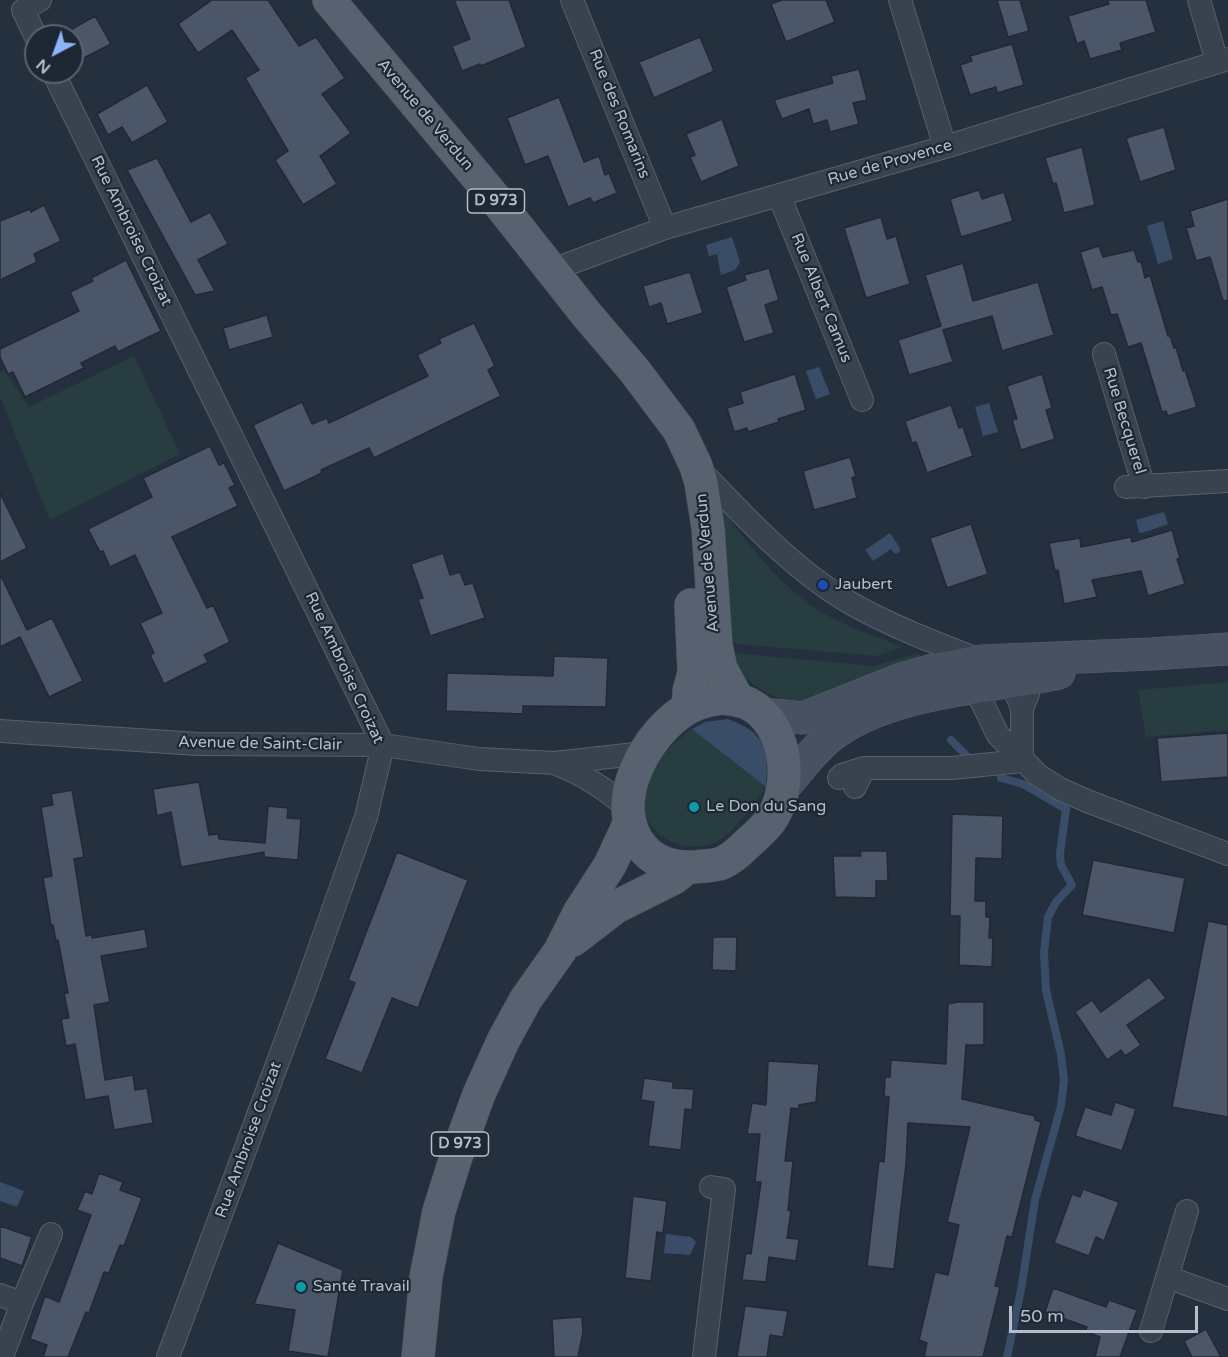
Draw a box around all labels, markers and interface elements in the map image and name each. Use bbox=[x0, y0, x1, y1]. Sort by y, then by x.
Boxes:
north arrow bbox=[24, 24, 84, 84]
street label: Rue des Romarins bbox=[584, 47, 654, 181]
text: N bbox=[32, 54, 55, 78]
street label: Avenue de Verdun bbox=[373, 55, 477, 175]
street label: Rue de Provence bbox=[826, 136, 954, 190]
street label: Rue Ambroise Croizat bbox=[86, 153, 176, 309]
road number: D 973 bbox=[468, 189, 524, 213]
street label: Rue Albert Camus bbox=[786, 230, 856, 366]
street label: Rue Becquerel bbox=[1099, 365, 1149, 477]
street label: Avenue de Verdun bbox=[692, 493, 724, 633]
place label: Jaubert bbox=[835, 575, 893, 595]
marker: Jaubert bbox=[816, 578, 830, 592]
street label: Rue Ambroise Croizat bbox=[300, 589, 388, 747]
street label: Avenue de Saint-Clair bbox=[178, 733, 342, 755]
place label: Le Don du Sang bbox=[706, 797, 826, 817]
marker: Le Don du Sang bbox=[687, 800, 701, 814]
street label: Rue Ambroise Croizat bbox=[212, 1059, 286, 1221]
road number: D 973 bbox=[432, 1132, 488, 1156]
place label: Santé Travail bbox=[313, 1277, 410, 1297]
marker: Santé Travail bbox=[294, 1280, 308, 1294]
scale bar bbox=[1012, 1294, 1201, 1332]
text: 50 m bbox=[1020, 1305, 1064, 1327]

